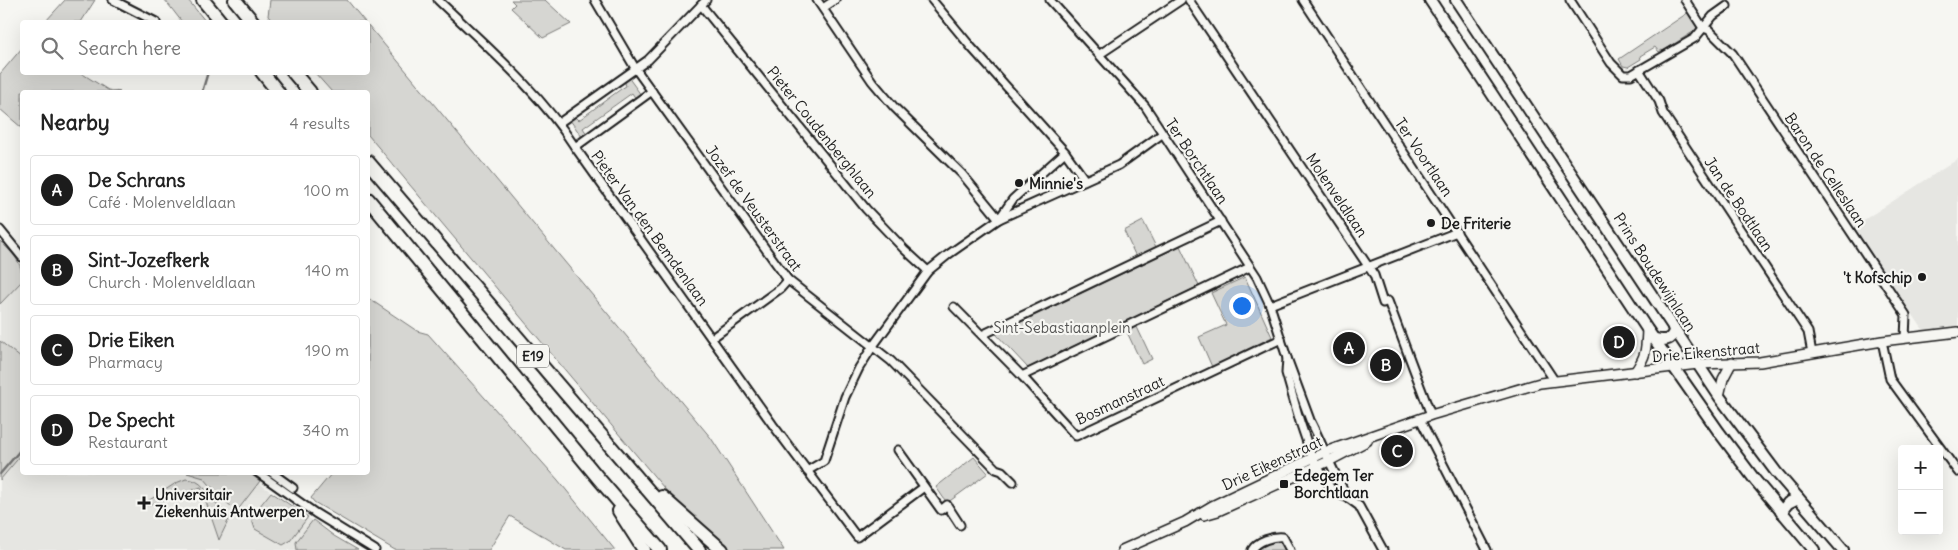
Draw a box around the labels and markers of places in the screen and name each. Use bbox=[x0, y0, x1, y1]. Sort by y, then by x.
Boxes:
place label: Minnie's bbox=[1029, 174, 1083, 193]
marker: Minnie's bbox=[1013, 177, 1025, 189]
place label: De Friterie bbox=[1441, 214, 1511, 233]
marker: De Friterie bbox=[1425, 217, 1437, 229]
place label: 't Kofschip bbox=[1843, 268, 1912, 288]
marker: 't Kofschip bbox=[1916, 271, 1928, 283]
pin: D bbox=[1603, 323, 1635, 361]
pin: A bbox=[1333, 329, 1365, 367]
pin: B bbox=[1370, 346, 1402, 384]
pin: C bbox=[1381, 432, 1413, 470]
place label: Edegem Ter Borchtlaan bbox=[1294, 466, 1374, 502]
marker: Edegem Ter Borchtlaan bbox=[1278, 478, 1290, 490]
place label: Universitair Ziekenhuis Antwerpen bbox=[155, 485, 305, 522]
marker: Universitair Ziekenhuis Antwerpen bbox=[137, 496, 151, 510]

